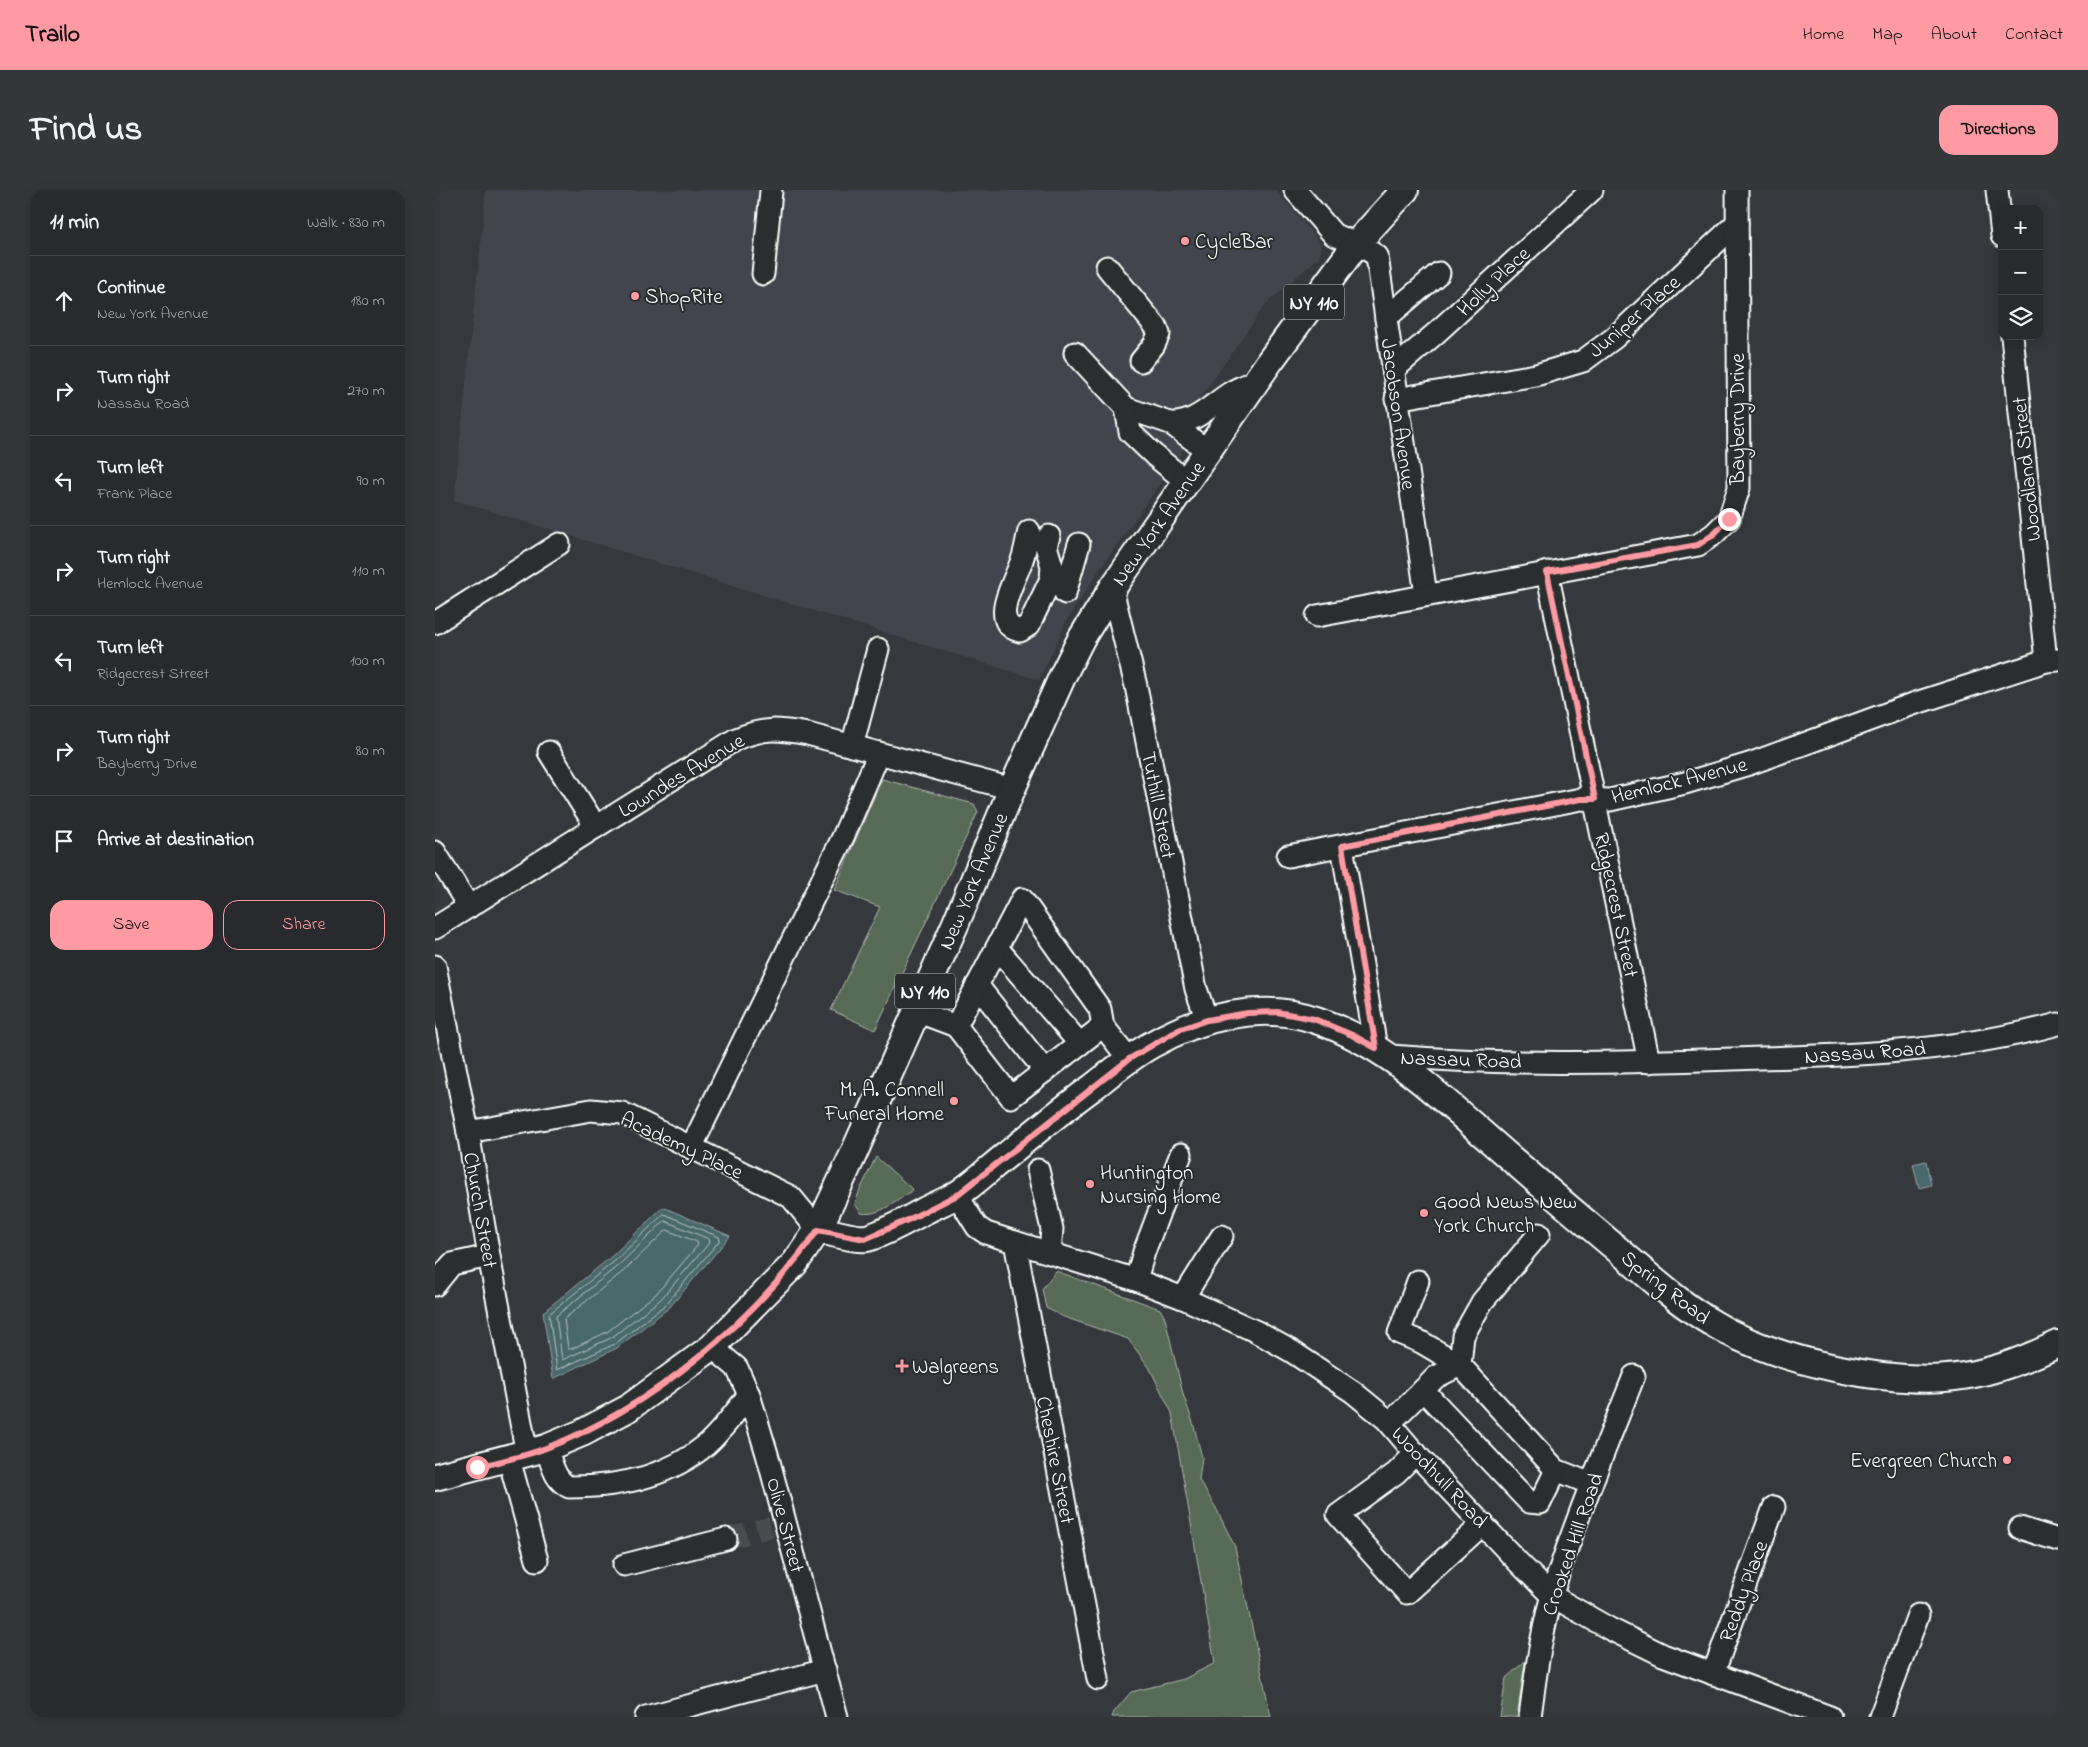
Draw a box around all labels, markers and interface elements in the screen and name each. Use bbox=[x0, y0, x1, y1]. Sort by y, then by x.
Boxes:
text: Trailo bbox=[25, 18, 80, 53]
text: Home bbox=[1803, 22, 1844, 48]
text: Map bbox=[1872, 22, 1903, 48]
text: About bbox=[1931, 22, 1977, 48]
text: Contact bbox=[2005, 22, 2063, 48]
text: Find us bbox=[30, 105, 142, 156]
button: Directions bbox=[1939, 105, 2058, 155]
map controls bbox=[1998, 205, 2043, 340]
button: + bbox=[1998, 205, 2043, 250]
text: 11 min bbox=[50, 208, 99, 238]
text: Walk · 830 m bbox=[307, 211, 385, 235]
place label: CycleBar bbox=[1195, 228, 1274, 260]
marker: CycleBar bbox=[1179, 235, 1191, 247]
street label: Holly Place bbox=[1451, 240, 1540, 326]
button: − bbox=[1998, 250, 2043, 295]
street label: Juniper Place bbox=[1583, 269, 1688, 366]
text: Continue bbox=[97, 275, 165, 302]
place label: ShopRite bbox=[645, 283, 723, 313]
road number: NY 110 bbox=[1284, 284, 1344, 320]
icon: ahead bbox=[50, 287, 78, 315]
text: 180 m bbox=[351, 289, 385, 313]
marker: ShopRite bbox=[629, 290, 641, 302]
button: layers bbox=[1998, 295, 2043, 340]
text: New York Avenue bbox=[97, 302, 208, 326]
street label: Jacobson Avenue bbox=[1372, 337, 1423, 492]
street label: Bayberry Drive bbox=[1724, 353, 1756, 486]
text: Turn right bbox=[97, 365, 170, 392]
icon: right bbox=[50, 377, 78, 405]
text: 270 m bbox=[347, 379, 385, 403]
text: Nassau Road bbox=[97, 392, 189, 416]
street label: Woodland Street bbox=[2005, 395, 2050, 543]
text: Turn left bbox=[97, 455, 164, 482]
street label: New York Avenue bbox=[1105, 455, 1214, 593]
icon: left bbox=[50, 467, 78, 495]
text: 90 m bbox=[357, 469, 385, 493]
text: Frank Place bbox=[97, 482, 173, 506]
route end bbox=[1718, 508, 1741, 531]
text: Turn right bbox=[97, 545, 170, 572]
icon: right bbox=[50, 557, 78, 585]
text: 110 m bbox=[351, 559, 385, 583]
text: Hemlock Avenue bbox=[97, 572, 203, 596]
text: Turn left bbox=[97, 635, 164, 662]
icon: left bbox=[50, 647, 78, 675]
text: 100 m bbox=[350, 649, 385, 673]
text: Ridgecrest Street bbox=[97, 662, 209, 686]
text: Turn right bbox=[97, 725, 170, 752]
street label: Lowndes Avenue bbox=[613, 727, 751, 826]
icon: right bbox=[50, 737, 78, 765]
text: 80 m bbox=[356, 739, 385, 763]
street label: Tuthill Street bbox=[1132, 749, 1182, 862]
street label: Hemlock Avenue bbox=[1608, 750, 1751, 813]
text: Bayberry Drive bbox=[97, 752, 197, 776]
street label: New York Avenue bbox=[932, 808, 1017, 955]
icon: arrive bbox=[50, 827, 78, 855]
text: Arrive at destination bbox=[97, 827, 254, 854]
street label: Ridgecrest Street bbox=[1583, 830, 1645, 981]
button: Save bbox=[50, 900, 213, 950]
button: Share bbox=[223, 900, 385, 950]
road number: NY 110 bbox=[895, 974, 955, 1008]
street label: Nassau Road bbox=[1804, 1035, 1927, 1073]
street label: Nassau Road bbox=[1400, 1044, 1522, 1078]
place label: M. A. Connell Funeral Home bbox=[824, 1076, 945, 1130]
marker: M. A. Connell Funeral Home bbox=[948, 1095, 960, 1107]
street label: Academy Place bbox=[614, 1105, 748, 1190]
street label: Church Street bbox=[454, 1150, 504, 1271]
place label: Huntington Nursing Home bbox=[1100, 1159, 1222, 1215]
marker: Huntington Nursing Home bbox=[1084, 1178, 1096, 1190]
place label: Good News New York Church bbox=[1434, 1188, 1577, 1242]
marker: Good News New York Church bbox=[1418, 1207, 1430, 1219]
street label: Spring Road bbox=[1613, 1244, 1716, 1335]
place label: Walgreens bbox=[912, 1353, 999, 1385]
marker: Walgreens bbox=[896, 1360, 908, 1372]
street label: Cheshire Street bbox=[1027, 1394, 1081, 1527]
street label: Woodhull Road bbox=[1383, 1421, 1494, 1536]
place label: Evergreen Church bbox=[1850, 1447, 1997, 1479]
marker: Evergreen Church bbox=[2001, 1454, 2013, 1466]
route start bbox=[466, 1456, 489, 1479]
street label: Crooked Hill Road bbox=[1535, 1469, 1612, 1620]
street label: Olive Street bbox=[757, 1475, 811, 1576]
street label: Reddy Place bbox=[1713, 1536, 1779, 1647]

